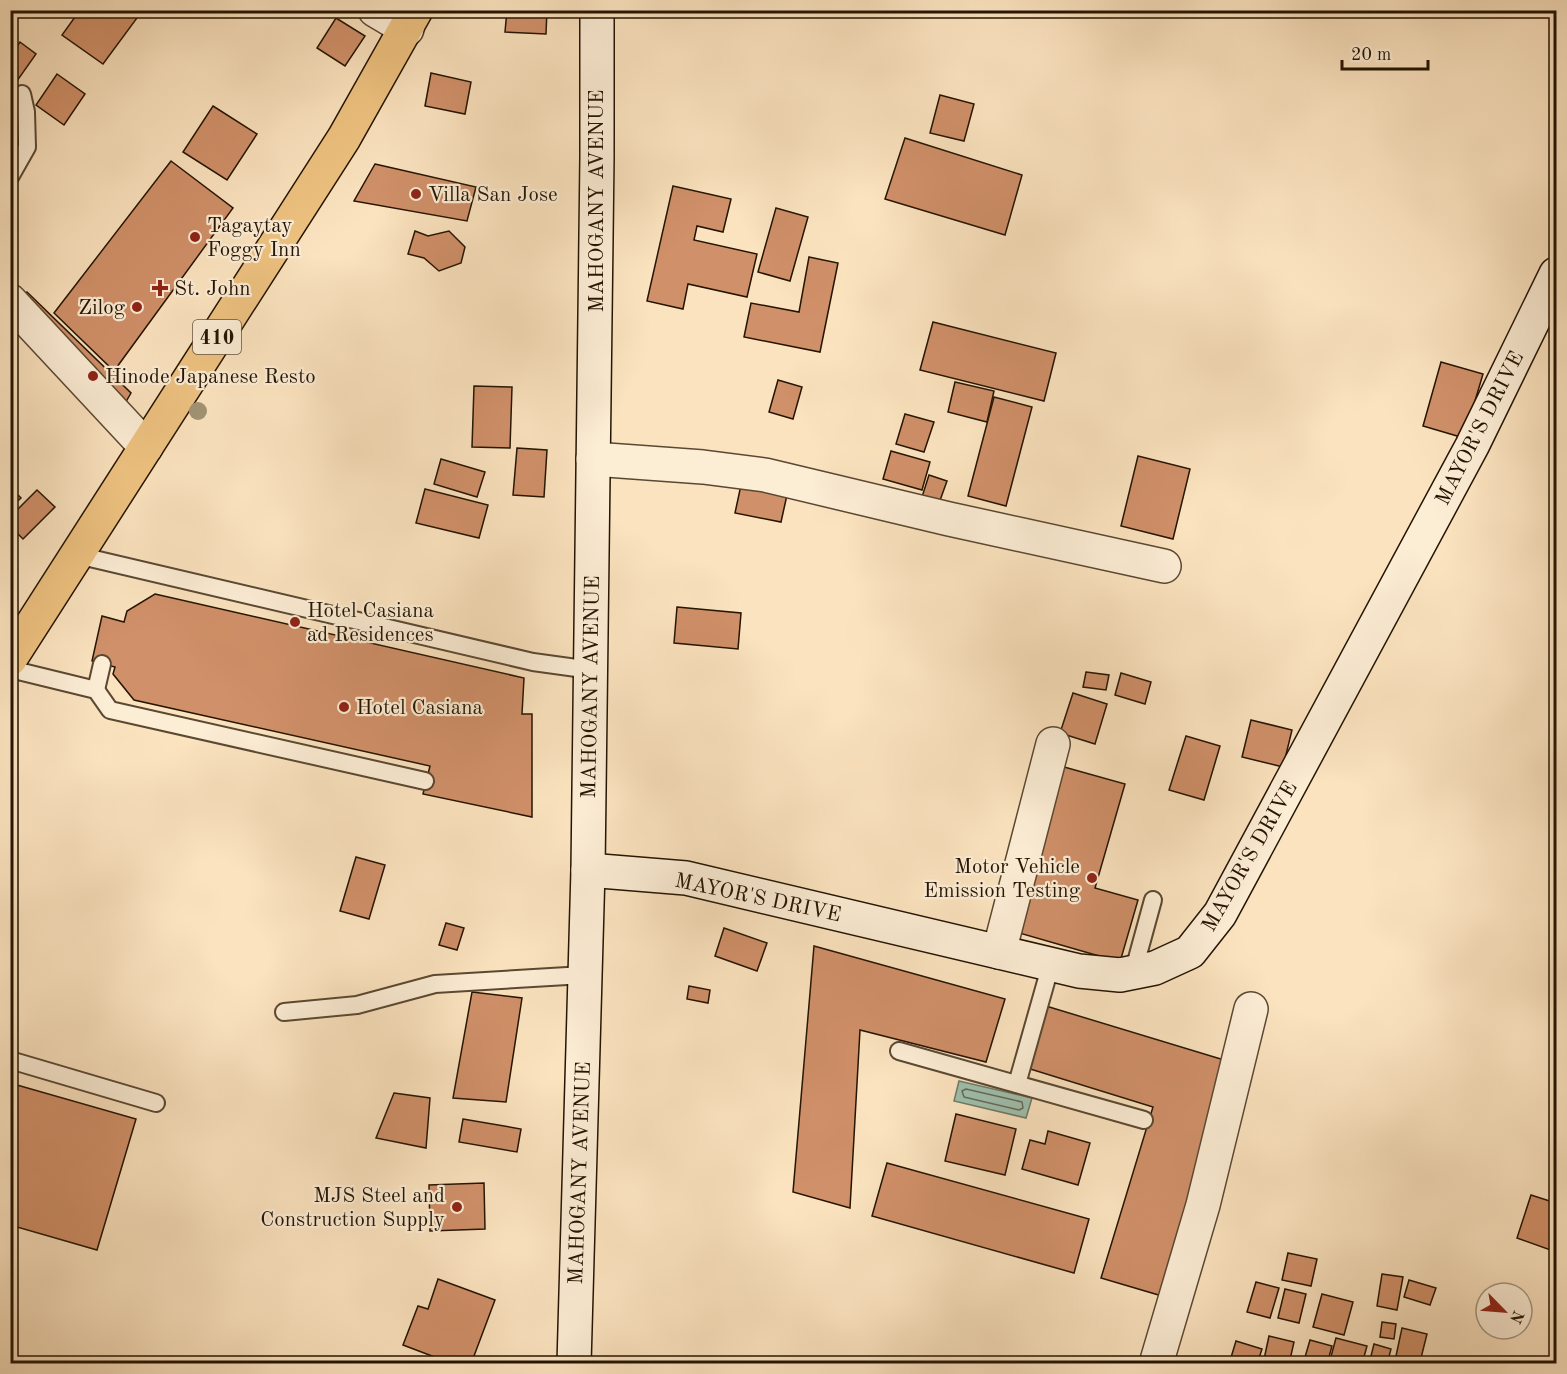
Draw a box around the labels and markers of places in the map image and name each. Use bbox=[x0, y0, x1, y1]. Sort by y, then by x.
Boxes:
place label: Villa San Jose bbox=[428, 185, 558, 206]
marker: Villa San Jose bbox=[409, 187, 423, 201]
place label: Tagaytay Foggy Inn bbox=[207, 216, 301, 261]
marker: Tagaytay Foggy Inn bbox=[188, 230, 202, 244]
marker: St. John bbox=[151, 279, 169, 297]
place label: St. John bbox=[174, 279, 251, 300]
place label: Zilog bbox=[78, 298, 126, 319]
marker: Zilog bbox=[130, 300, 144, 314]
place label: Hinode Japanese Resto bbox=[105, 367, 316, 388]
marker: Hinode Japanese Resto bbox=[86, 369, 100, 383]
place label: Hotel Casiana ad Residences bbox=[307, 601, 434, 646]
marker: Hotel Casiana ad Residences bbox=[288, 615, 302, 629]
place label: Hotel Casiana bbox=[356, 698, 483, 719]
marker: Hotel Casiana bbox=[337, 700, 351, 714]
place label: Motor Vehicle Emission Testing bbox=[924, 857, 1081, 902]
marker: Motor Vehicle Emission Testing bbox=[1085, 871, 1099, 885]
place label: MJS Steel and Construction Supply bbox=[260, 1186, 445, 1231]
marker: MJS Steel and Construction Supply bbox=[450, 1200, 464, 1214]

